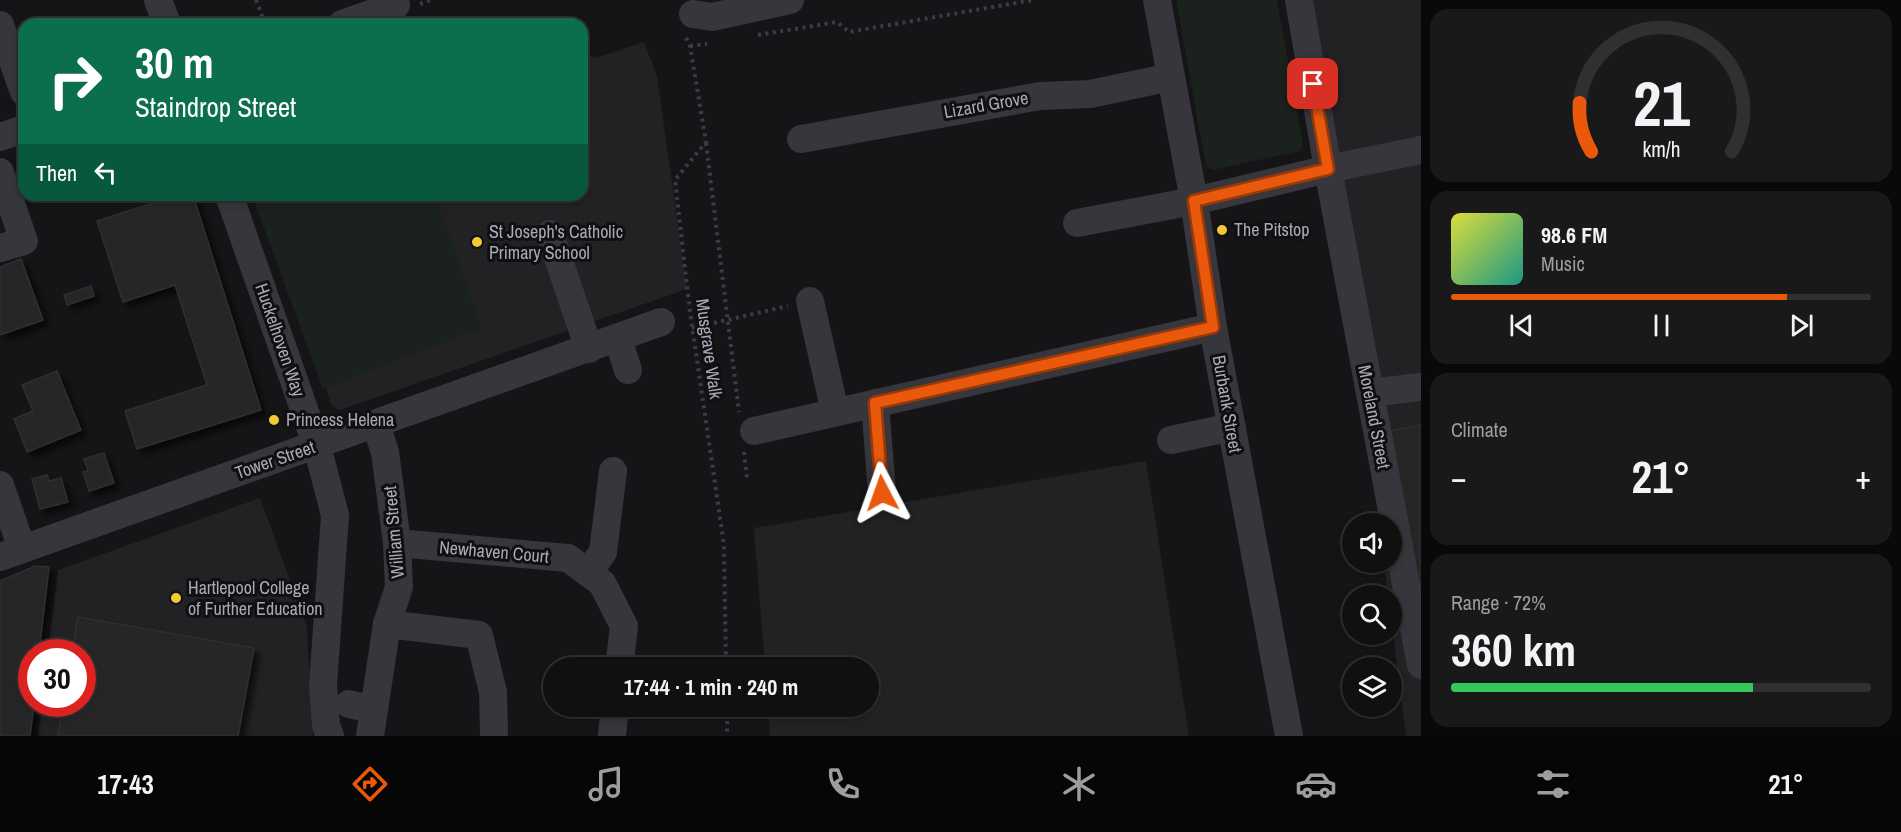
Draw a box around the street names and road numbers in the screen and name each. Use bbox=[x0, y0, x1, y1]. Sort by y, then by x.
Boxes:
street label: Lizard Grove bbox=[942, 85, 1030, 124]
street label: Huckelhoven Way bbox=[249, 280, 312, 400]
street label: Musgrave Walk bbox=[690, 297, 729, 401]
street label: Burbank Street bbox=[1207, 353, 1248, 455]
street label: Moreland Street bbox=[1352, 363, 1397, 471]
street label: Tower Street bbox=[232, 434, 318, 485]
street label: William Street bbox=[377, 485, 410, 579]
street label: Newhaven Court bbox=[438, 534, 550, 569]

